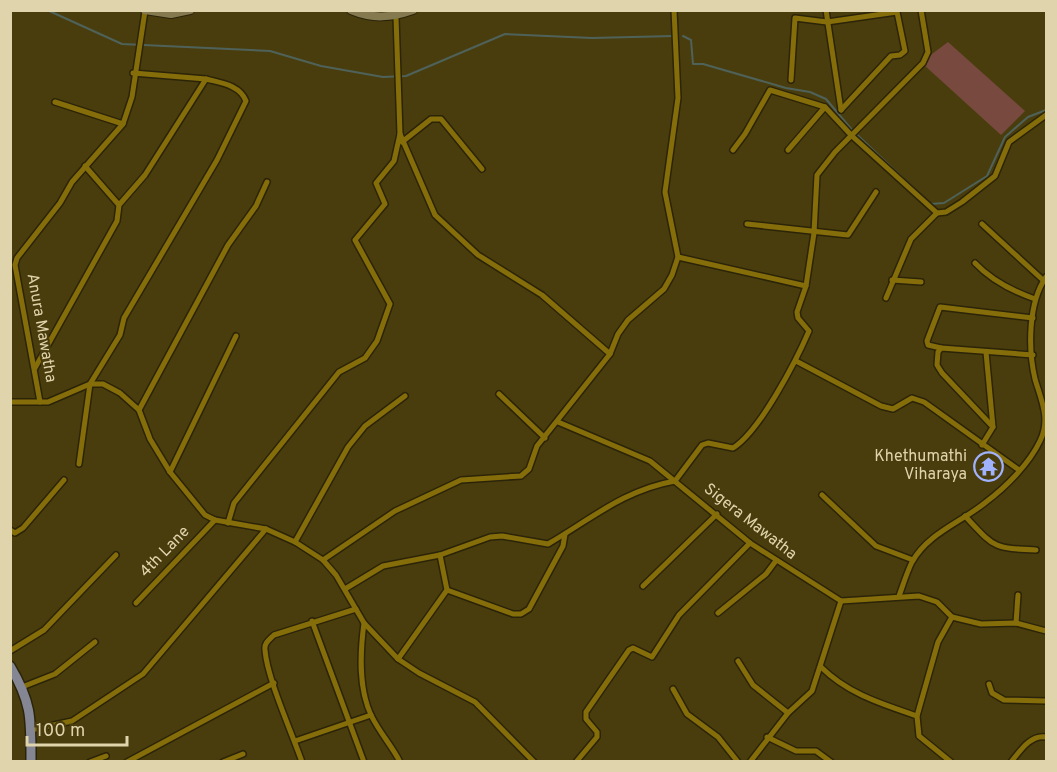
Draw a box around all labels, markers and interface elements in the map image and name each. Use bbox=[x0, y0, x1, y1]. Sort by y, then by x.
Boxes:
street label: Anura Mawatha bbox=[22, 272, 60, 384]
place label: Khethumathi Viharaya bbox=[874, 447, 967, 485]
temple icon: Khethumathi Viharaya bbox=[972, 450, 1004, 482]
street label: Sigera Mawatha bbox=[699, 479, 801, 565]
street label: 4th Lane bbox=[136, 522, 194, 582]
scale bar bbox=[27, 709, 128, 747]
text: 100 m bbox=[36, 720, 85, 743]

